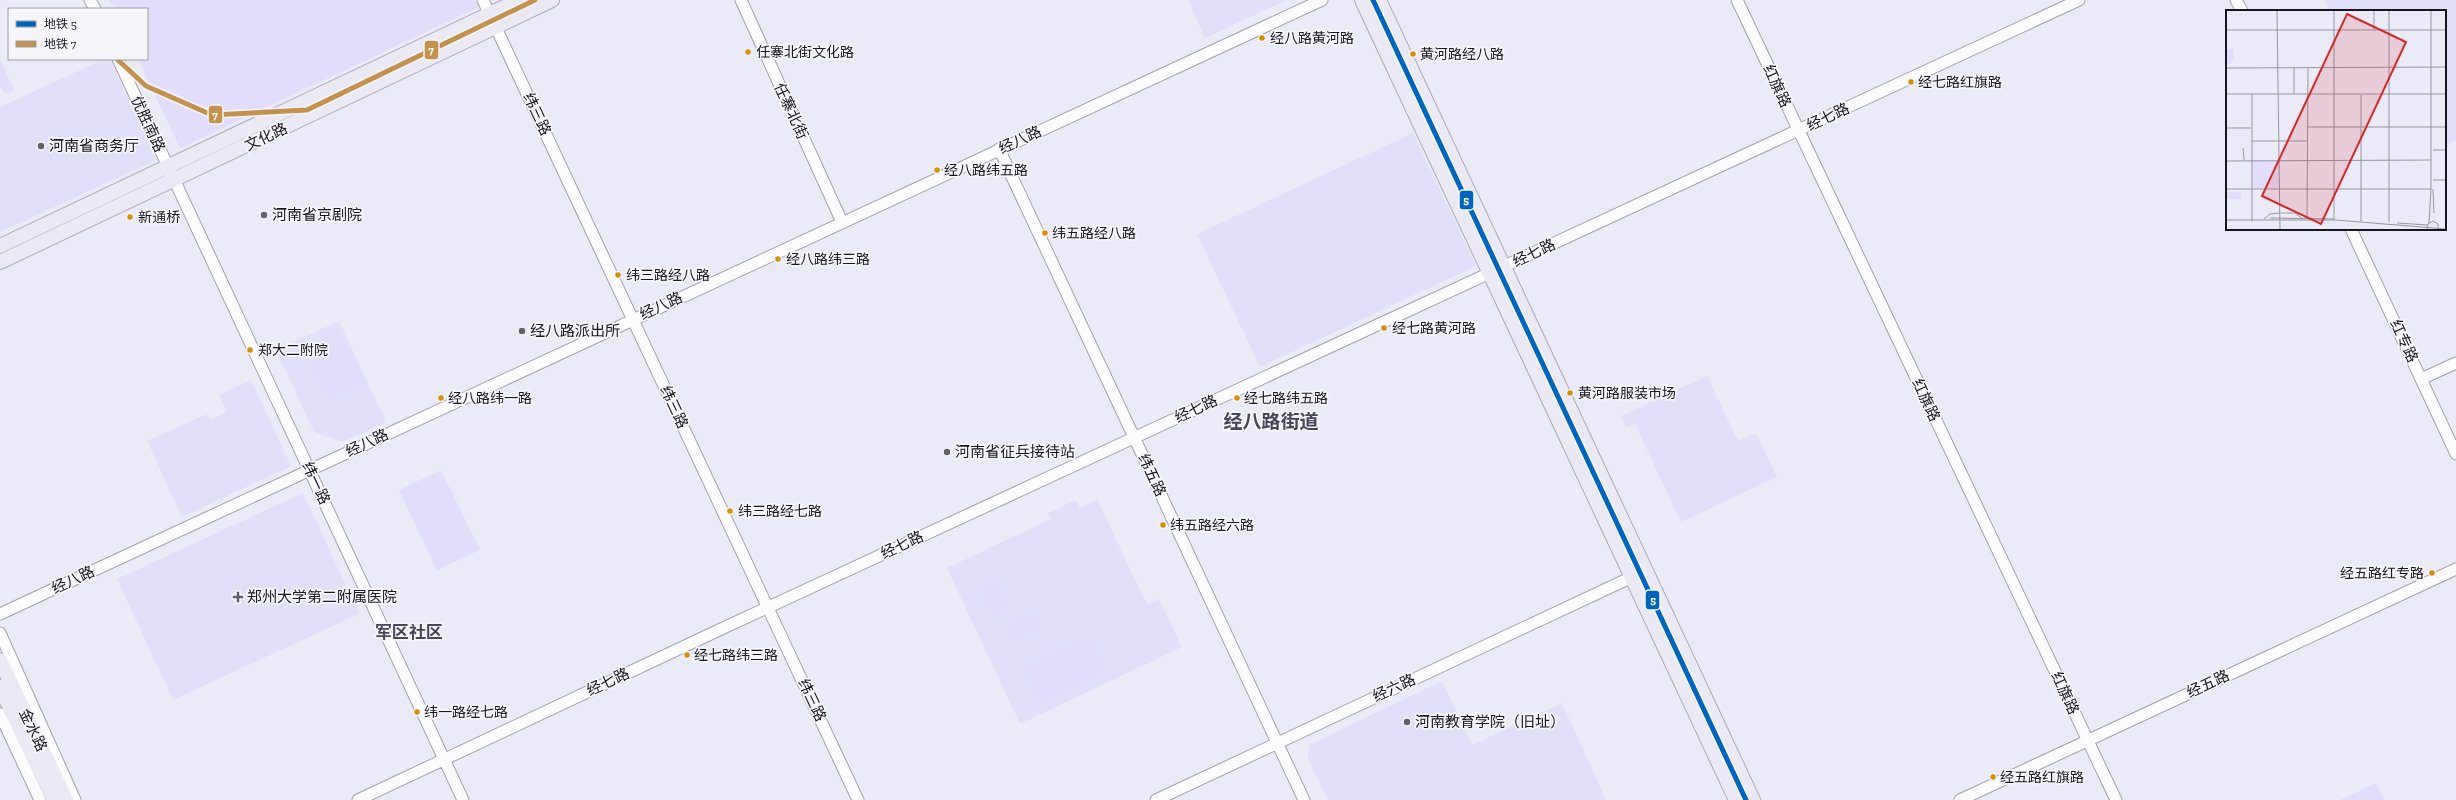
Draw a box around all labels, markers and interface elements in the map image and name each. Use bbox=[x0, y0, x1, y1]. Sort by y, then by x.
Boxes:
legend bbox=[8, 8, 148, 60]
inset map bbox=[2226, 10, 2446, 230]
text: 地铁 5 bbox=[44, 17, 77, 31]
place label: 经八路黄河路 bbox=[1270, 30, 1354, 47]
marker: 经八路黄河路 bbox=[1257, 33, 1267, 43]
text: 地铁 7 bbox=[44, 37, 77, 51]
line badge: 7 bbox=[424, 40, 439, 60]
text: 7 bbox=[428, 44, 434, 57]
place label: 任寨北街文化路 bbox=[756, 44, 854, 61]
place label: 黄河路经八路 bbox=[1420, 46, 1504, 63]
marker: 任寨北街文化路 bbox=[743, 47, 753, 57]
marker: 黄河路经八路 bbox=[1408, 49, 1418, 59]
street label: 红旗路 bbox=[1759, 62, 1795, 110]
place label: 经七路红旗路 bbox=[1918, 74, 2002, 91]
marker: 经七路红旗路 bbox=[1906, 77, 1916, 87]
street label: 任寨北街 bbox=[770, 80, 812, 142]
street label: 纬三路 bbox=[519, 90, 555, 138]
street label: 优胜南路 bbox=[127, 93, 169, 155]
street label: 经七路 bbox=[1804, 99, 1852, 135]
line badge: 7 bbox=[208, 105, 223, 124]
text: 7 bbox=[212, 109, 218, 122]
street label: 文化路 bbox=[242, 119, 290, 155]
street label: 经八路 bbox=[996, 122, 1044, 158]
place label: 河南省商务厅 bbox=[49, 137, 139, 155]
marker: 河南省商务厅 bbox=[36, 141, 46, 151]
place label: 经八路纬五路 bbox=[944, 162, 1028, 179]
marker: 经八路纬五路 bbox=[932, 165, 942, 175]
line badge: 5 bbox=[1459, 190, 1474, 210]
text: 5 bbox=[1463, 194, 1469, 207]
place label: 河南省京剧院 bbox=[272, 206, 362, 224]
place label: 新通桥 bbox=[138, 209, 180, 226]
marker: 河南省京剧院 bbox=[259, 210, 269, 220]
marker: 新通桥 bbox=[125, 212, 135, 222]
place label: 纬五路经八路 bbox=[1052, 225, 1136, 242]
marker: 纬五路经八路 bbox=[1040, 228, 1050, 238]
street label: 经七路 bbox=[1510, 235, 1558, 271]
place label: 经八路纬三路 bbox=[786, 251, 870, 268]
marker: 经八路纬三路 bbox=[773, 254, 783, 264]
place label: 纬三路经八路 bbox=[626, 267, 710, 284]
marker: 纬三路经八路 bbox=[613, 270, 623, 280]
street label: 经八路 bbox=[637, 288, 685, 324]
street label: 红专路 bbox=[2386, 317, 2422, 365]
place label: 经七路黄河路 bbox=[1392, 320, 1476, 337]
place label: 经八路派出所 bbox=[530, 322, 620, 340]
marker: 经七路黄河路 bbox=[1379, 323, 1389, 333]
marker: 经八路派出所 bbox=[517, 326, 527, 336]
place label: 郑大二附院 bbox=[258, 342, 328, 359]
marker: 郑大二附院 bbox=[245, 345, 255, 355]
street label: 红旗路 bbox=[1908, 376, 1944, 424]
street label: 纬三路 bbox=[656, 383, 692, 431]
place label: 黄河路服装市场 bbox=[1578, 385, 1676, 402]
marker: 黄河路服装市场 bbox=[1565, 388, 1575, 398]
place label: 经八路纬一路 bbox=[448, 390, 532, 407]
place label: 经七路纬五路 bbox=[1244, 390, 1328, 407]
street label: 经七路 bbox=[1172, 391, 1220, 427]
marker: 经八路纬一路 bbox=[436, 393, 446, 403]
marker: 经七路纬五路 bbox=[1232, 393, 1242, 403]
district label: 经八路街道 bbox=[1223, 410, 1319, 433]
street label: 经八路 bbox=[343, 425, 391, 461]
place label: 河南省征兵接待站 bbox=[955, 443, 1075, 461]
marker: 河南省征兵接待站 bbox=[942, 447, 952, 457]
street label: 纬五路 bbox=[1134, 451, 1170, 499]
street label: 纬一路 bbox=[298, 459, 334, 507]
place label: 纬三路经七路 bbox=[738, 503, 822, 520]
marker: 纬三路经七路 bbox=[725, 506, 735, 516]
place label: 纬五路经六路 bbox=[1170, 517, 1254, 534]
marker: 纬五路经六路 bbox=[1158, 520, 1168, 530]
street label: 经七路 bbox=[878, 527, 926, 563]
street label: 经八路 bbox=[49, 562, 97, 598]
place label: 经五路红专路 bbox=[2340, 565, 2424, 582]
marker: 经五路红专路 bbox=[2427, 568, 2437, 578]
place label: 郑州大学第二附属医院 bbox=[247, 588, 397, 606]
line badge: 5 bbox=[1645, 590, 1660, 610]
marker: 郑州大学第二附属医院 bbox=[232, 591, 244, 603]
text: 5 bbox=[1650, 594, 1656, 607]
district label: 军区社区 bbox=[375, 622, 443, 642]
place label: 经七路纬三路 bbox=[694, 647, 778, 664]
marker: 经七路纬三路 bbox=[682, 650, 692, 660]
street label: 经七路 bbox=[584, 664, 632, 700]
street label: 经五路 bbox=[2184, 666, 2232, 702]
street label: 红旗路 bbox=[2047, 669, 2083, 717]
street label: 经六路 bbox=[1370, 670, 1418, 706]
street label: 纬三路 bbox=[794, 676, 830, 724]
place label: 纬一路经七路 bbox=[424, 704, 508, 721]
street label: 金水路 bbox=[15, 706, 51, 754]
marker: 纬一路经七路 bbox=[412, 707, 422, 717]
place label: 河南教育学院（旧址） bbox=[1415, 713, 1565, 731]
marker: 河南教育学院（旧址） bbox=[1402, 717, 1412, 727]
place label: 经五路红旗路 bbox=[2000, 769, 2084, 786]
marker: 经五路红旗路 bbox=[1988, 772, 1998, 782]

